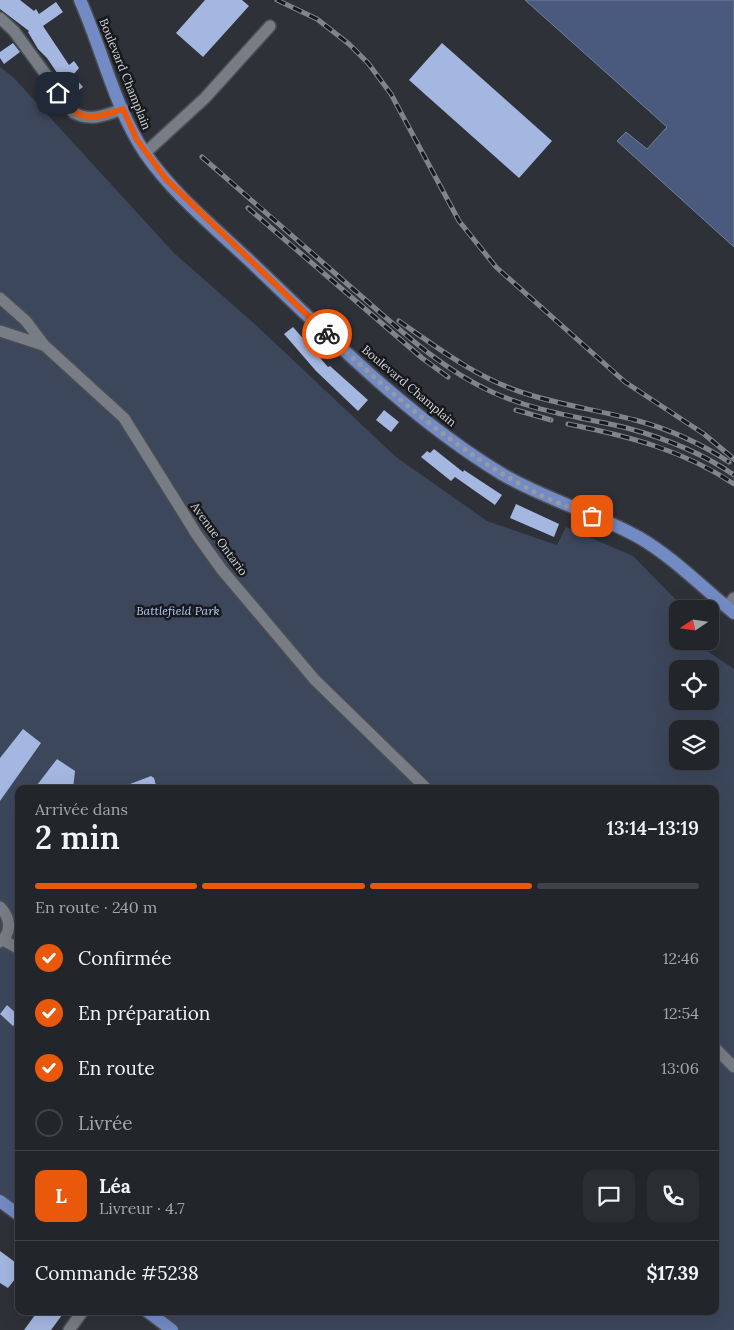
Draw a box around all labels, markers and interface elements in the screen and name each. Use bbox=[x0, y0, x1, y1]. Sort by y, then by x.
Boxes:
street label: Boulevard Champlain bbox=[96, 16, 155, 132]
pin bbox=[37, 72, 79, 114]
icon: home bbox=[44, 79, 72, 107]
courier bbox=[302, 309, 352, 359]
icon: bike bbox=[313, 320, 341, 348]
street label: Boulevard Champlain bbox=[359, 342, 460, 430]
pin bbox=[571, 495, 613, 537]
street label: Avenue Ontario bbox=[187, 498, 251, 578]
icon: bag bbox=[578, 502, 606, 530]
north arrow bbox=[669, 600, 719, 650]
map controls bbox=[669, 600, 719, 770]
park label: Battlefield Park bbox=[136, 603, 220, 618]
button: locate bbox=[669, 660, 719, 710]
button: layers bbox=[669, 720, 719, 770]
text: Arrivée dans bbox=[35, 799, 128, 819]
text: 13:14–13:19 bbox=[606, 816, 699, 840]
text: 2 min bbox=[35, 817, 120, 858]
text: En route · 240 m bbox=[35, 897, 157, 917]
icon: check bbox=[35, 944, 63, 972]
text: Confirmée bbox=[78, 946, 171, 970]
text: 12:46 bbox=[663, 948, 699, 968]
icon: check bbox=[35, 999, 63, 1027]
text: En préparation bbox=[78, 1001, 210, 1025]
text: 12:54 bbox=[663, 1003, 699, 1023]
icon: check bbox=[35, 1054, 63, 1082]
text: En route bbox=[78, 1056, 155, 1080]
text: 13:06 bbox=[661, 1058, 699, 1078]
text: Livrée bbox=[78, 1111, 133, 1135]
button: chat bbox=[583, 1170, 635, 1222]
button: phone bbox=[647, 1170, 699, 1222]
text: Léa bbox=[99, 1174, 131, 1198]
text: L bbox=[55, 1184, 67, 1208]
text: Livreur · 4.7 bbox=[99, 1198, 185, 1218]
text: Commande #5238 bbox=[35, 1261, 199, 1285]
text: $17.39 bbox=[646, 1261, 699, 1285]

